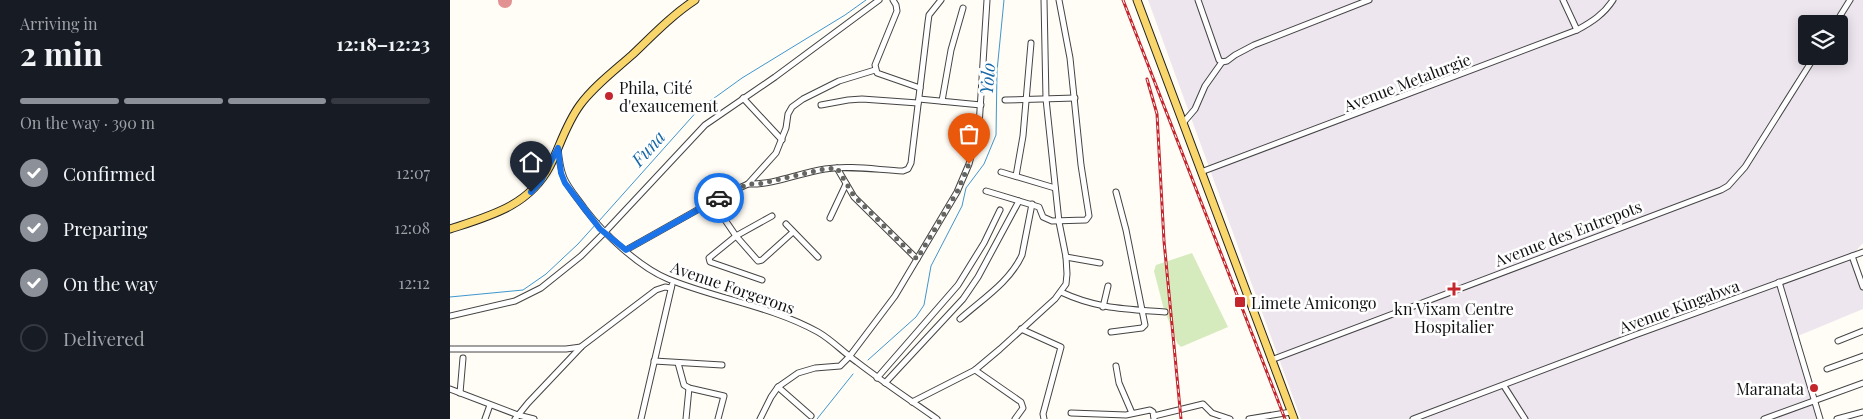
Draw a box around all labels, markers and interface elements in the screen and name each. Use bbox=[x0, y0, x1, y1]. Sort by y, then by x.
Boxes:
text: Arriving in bbox=[20, 13, 98, 34]
map controls bbox=[1798, 15, 1848, 65]
button: layers bbox=[1798, 15, 1848, 65]
text: 12:18–12:23 bbox=[336, 30, 430, 56]
text: 2 min bbox=[20, 31, 103, 74]
street label: Avenue Metalurgie bbox=[1340, 48, 1473, 116]
water label: Yolo bbox=[974, 62, 1000, 96]
place label: Phila, Cité d'exaucement bbox=[619, 77, 718, 116]
marker: Phila, Cité d'exaucement bbox=[603, 90, 615, 102]
text: On the way · 390 m bbox=[20, 112, 155, 133]
pin bbox=[948, 113, 990, 164]
icon: bag bbox=[955, 120, 983, 148]
water label: Funa bbox=[625, 125, 670, 172]
pin bbox=[510, 141, 552, 192]
icon: home bbox=[517, 148, 545, 176]
icon: check bbox=[20, 159, 48, 187]
text: Confirmed bbox=[63, 160, 156, 186]
text: 12:07 bbox=[396, 162, 430, 183]
courier bbox=[694, 173, 744, 223]
icon: car bbox=[705, 184, 733, 212]
street label: Avenue des Entrepots bbox=[1490, 195, 1645, 271]
icon: check bbox=[20, 214, 48, 242]
text: Preparing bbox=[63, 215, 148, 241]
text: 12:08 bbox=[394, 217, 430, 238]
street label: Avenue Forgerons bbox=[667, 256, 798, 318]
icon: check bbox=[20, 269, 48, 297]
text: On the way bbox=[63, 270, 158, 296]
text: 12:12 bbox=[399, 272, 430, 293]
street label: Avenue Kingabwa bbox=[1615, 274, 1742, 338]
marker: kn Vixam Centre Hospitalier bbox=[1447, 282, 1461, 296]
place label: Limete Amicongo bbox=[1251, 292, 1377, 313]
marker: Limete Amicongo bbox=[1233, 295, 1247, 309]
place label: kn Vixam Centre Hospitalier bbox=[1394, 298, 1514, 337]
text: Delivered bbox=[63, 325, 145, 351]
place label: Maranata bbox=[1736, 378, 1804, 399]
marker: Maranata bbox=[1808, 382, 1820, 394]

